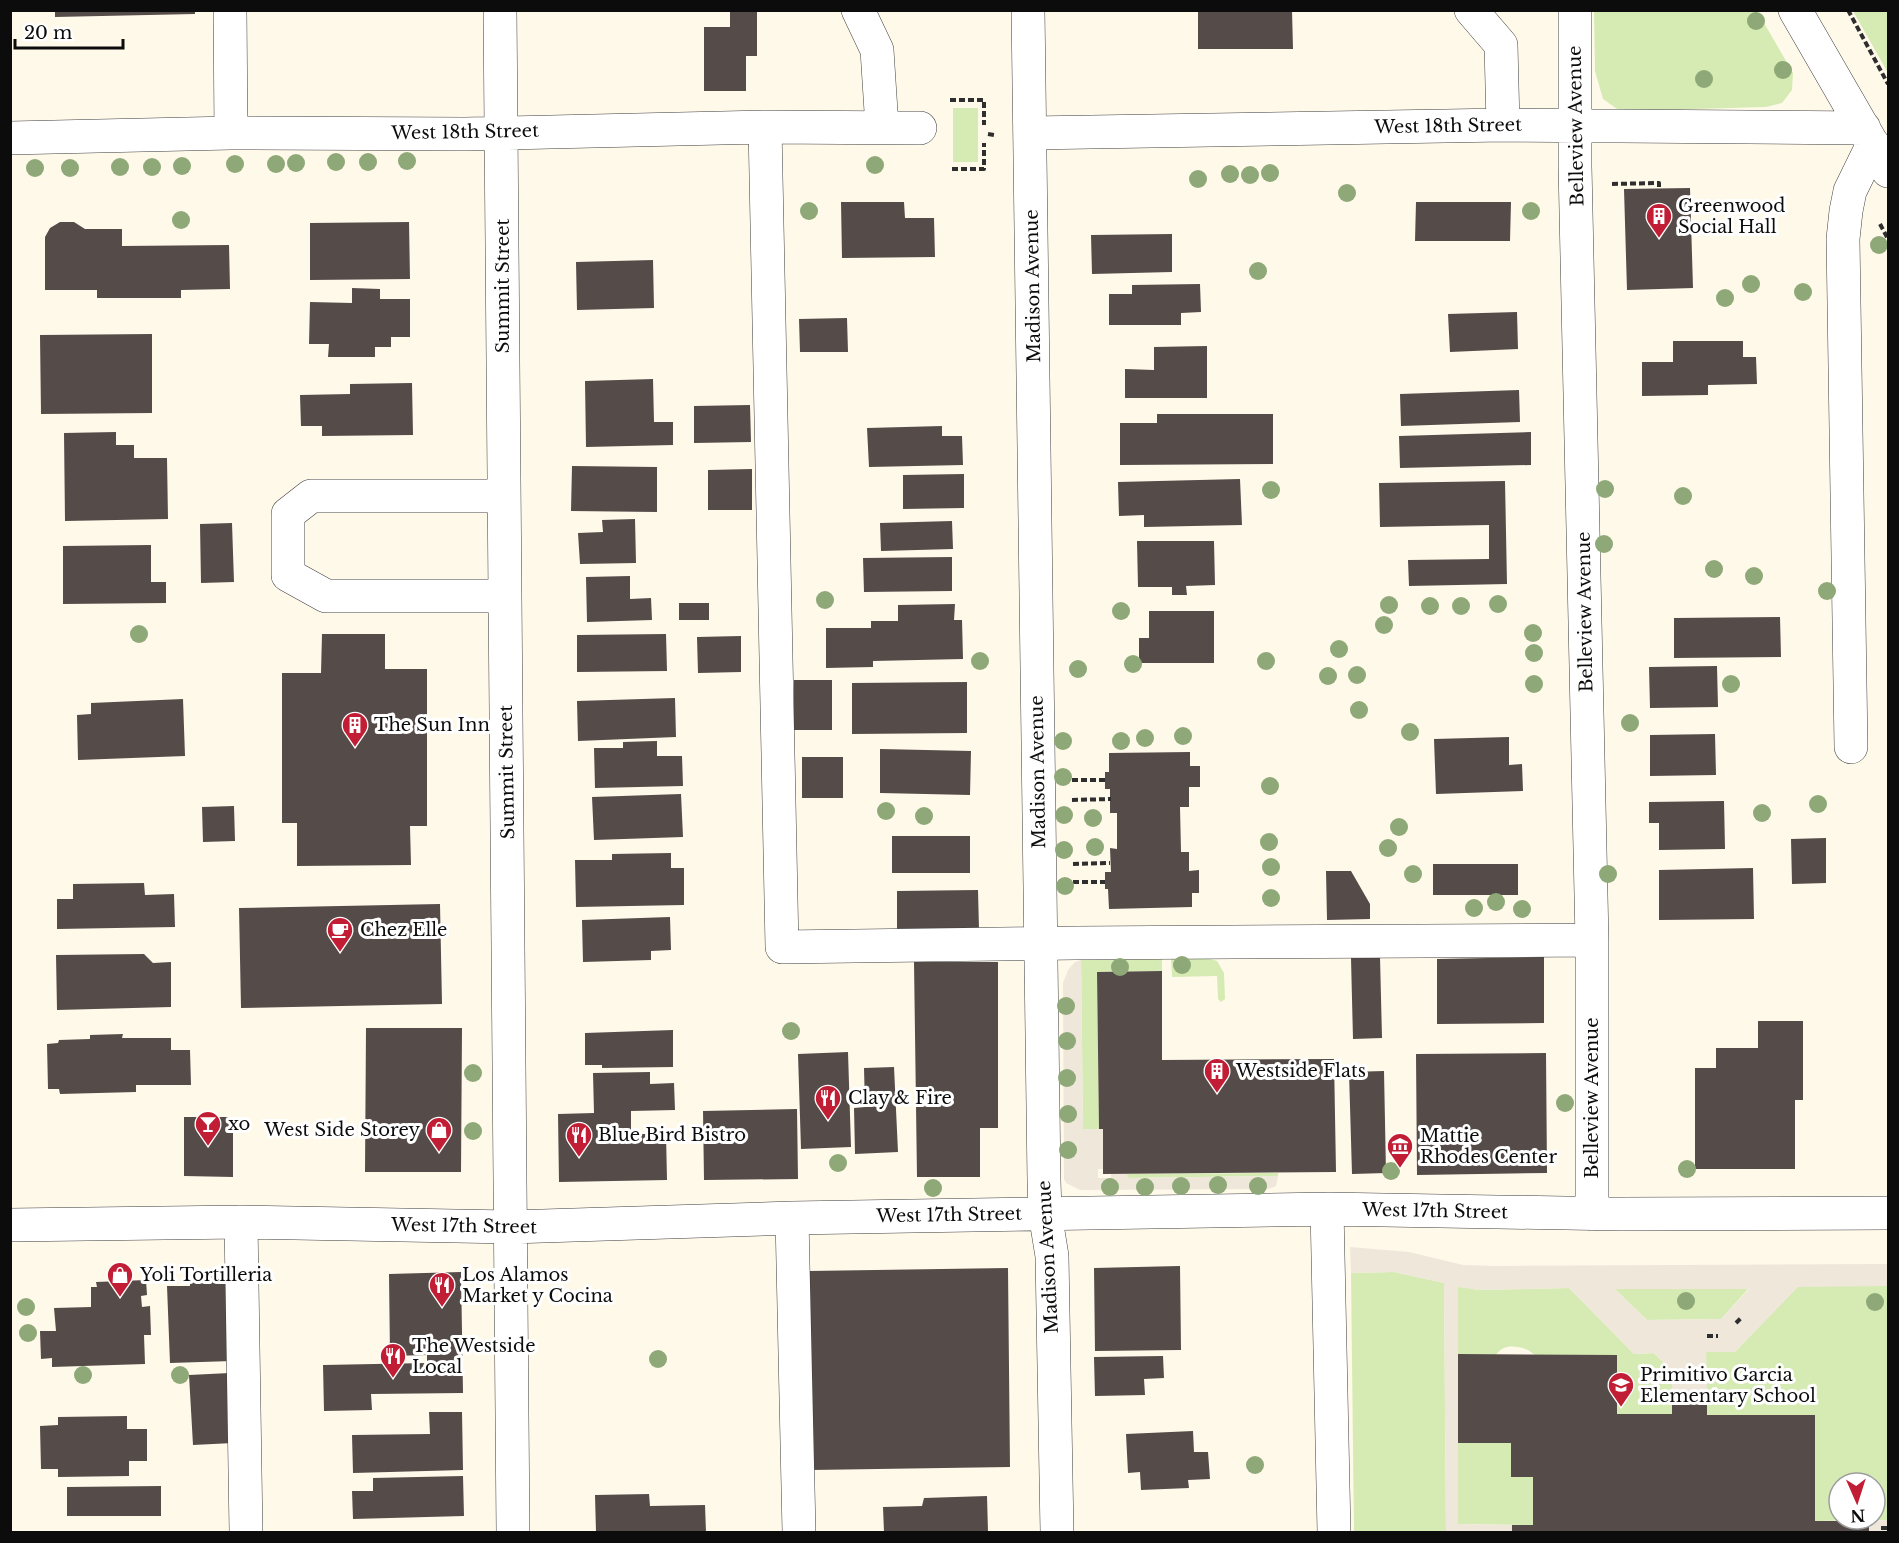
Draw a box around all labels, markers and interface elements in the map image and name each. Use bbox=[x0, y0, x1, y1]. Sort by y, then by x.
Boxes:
scale bar bbox=[15, 12, 123, 50]
text: 20 m bbox=[24, 22, 72, 44]
street label: Belleview Avenue bbox=[1564, 45, 1588, 207]
street label: West 18th Street bbox=[1373, 114, 1522, 138]
street label: West 18th Street bbox=[390, 120, 539, 144]
place label: Greenwood Social Hall bbox=[1678, 195, 1785, 238]
building icon: Greenwood Social Hall bbox=[1644, 201, 1674, 239]
street label: Madison Avenue bbox=[1021, 209, 1045, 363]
street label: Summit Street bbox=[492, 219, 514, 353]
street label: Belleview Avenue bbox=[1573, 531, 1597, 693]
street label: Madison Avenue bbox=[1026, 695, 1050, 849]
street label: Summit Street bbox=[495, 704, 519, 839]
building icon: The Sun Inn bbox=[340, 710, 370, 748]
place label: The Sun Inn bbox=[374, 714, 490, 736]
cafe icon: Chez Elle bbox=[325, 915, 355, 953]
place label: Chez Elle bbox=[360, 919, 447, 941]
street label: Belleview Avenue bbox=[1581, 1018, 1603, 1178]
building icon: Westside Flats bbox=[1202, 1056, 1232, 1094]
place label: Westside Flats bbox=[1235, 1060, 1366, 1082]
restaurant icon: Clay & Fire bbox=[813, 1083, 843, 1121]
place label: Clay & Fire bbox=[848, 1087, 952, 1109]
bar icon: xo bbox=[193, 1109, 223, 1147]
place label: xo bbox=[228, 1113, 250, 1135]
shop icon: West Side Storey bbox=[424, 1115, 454, 1153]
place label: West Side Storey bbox=[263, 1119, 420, 1141]
restaurant icon: Blue Bird Bistro bbox=[564, 1120, 594, 1158]
place label: Blue Bird Bistro bbox=[598, 1124, 746, 1146]
place label: Mattie Rhodes Center bbox=[1420, 1125, 1557, 1168]
museum icon: Mattie Rhodes Center bbox=[1385, 1131, 1415, 1169]
street label: Madison Avenue bbox=[1033, 1180, 1063, 1334]
street label: West 17th Street bbox=[1361, 1199, 1508, 1223]
street label: West 17th Street bbox=[875, 1203, 1022, 1227]
street label: West 17th Street bbox=[390, 1214, 537, 1238]
shop icon: Yoli Tortilleria bbox=[105, 1260, 135, 1298]
place label: Yoli Tortilleria bbox=[139, 1264, 272, 1286]
place label: Los Alamos Market y Cocina bbox=[462, 1264, 613, 1307]
restaurant icon: Los Alamos Market y Cocina bbox=[427, 1270, 457, 1308]
place label: The Westside Local bbox=[412, 1335, 535, 1378]
restaurant icon: The Westside Local bbox=[378, 1341, 408, 1379]
place label: Primitivo Garcia Elementary School bbox=[1640, 1364, 1816, 1407]
school or university icon: Primitivo Garcia Elementary School bbox=[1606, 1370, 1636, 1408]
north arrow bbox=[1827, 1471, 1887, 1531]
text: N bbox=[1850, 1506, 1866, 1526]

